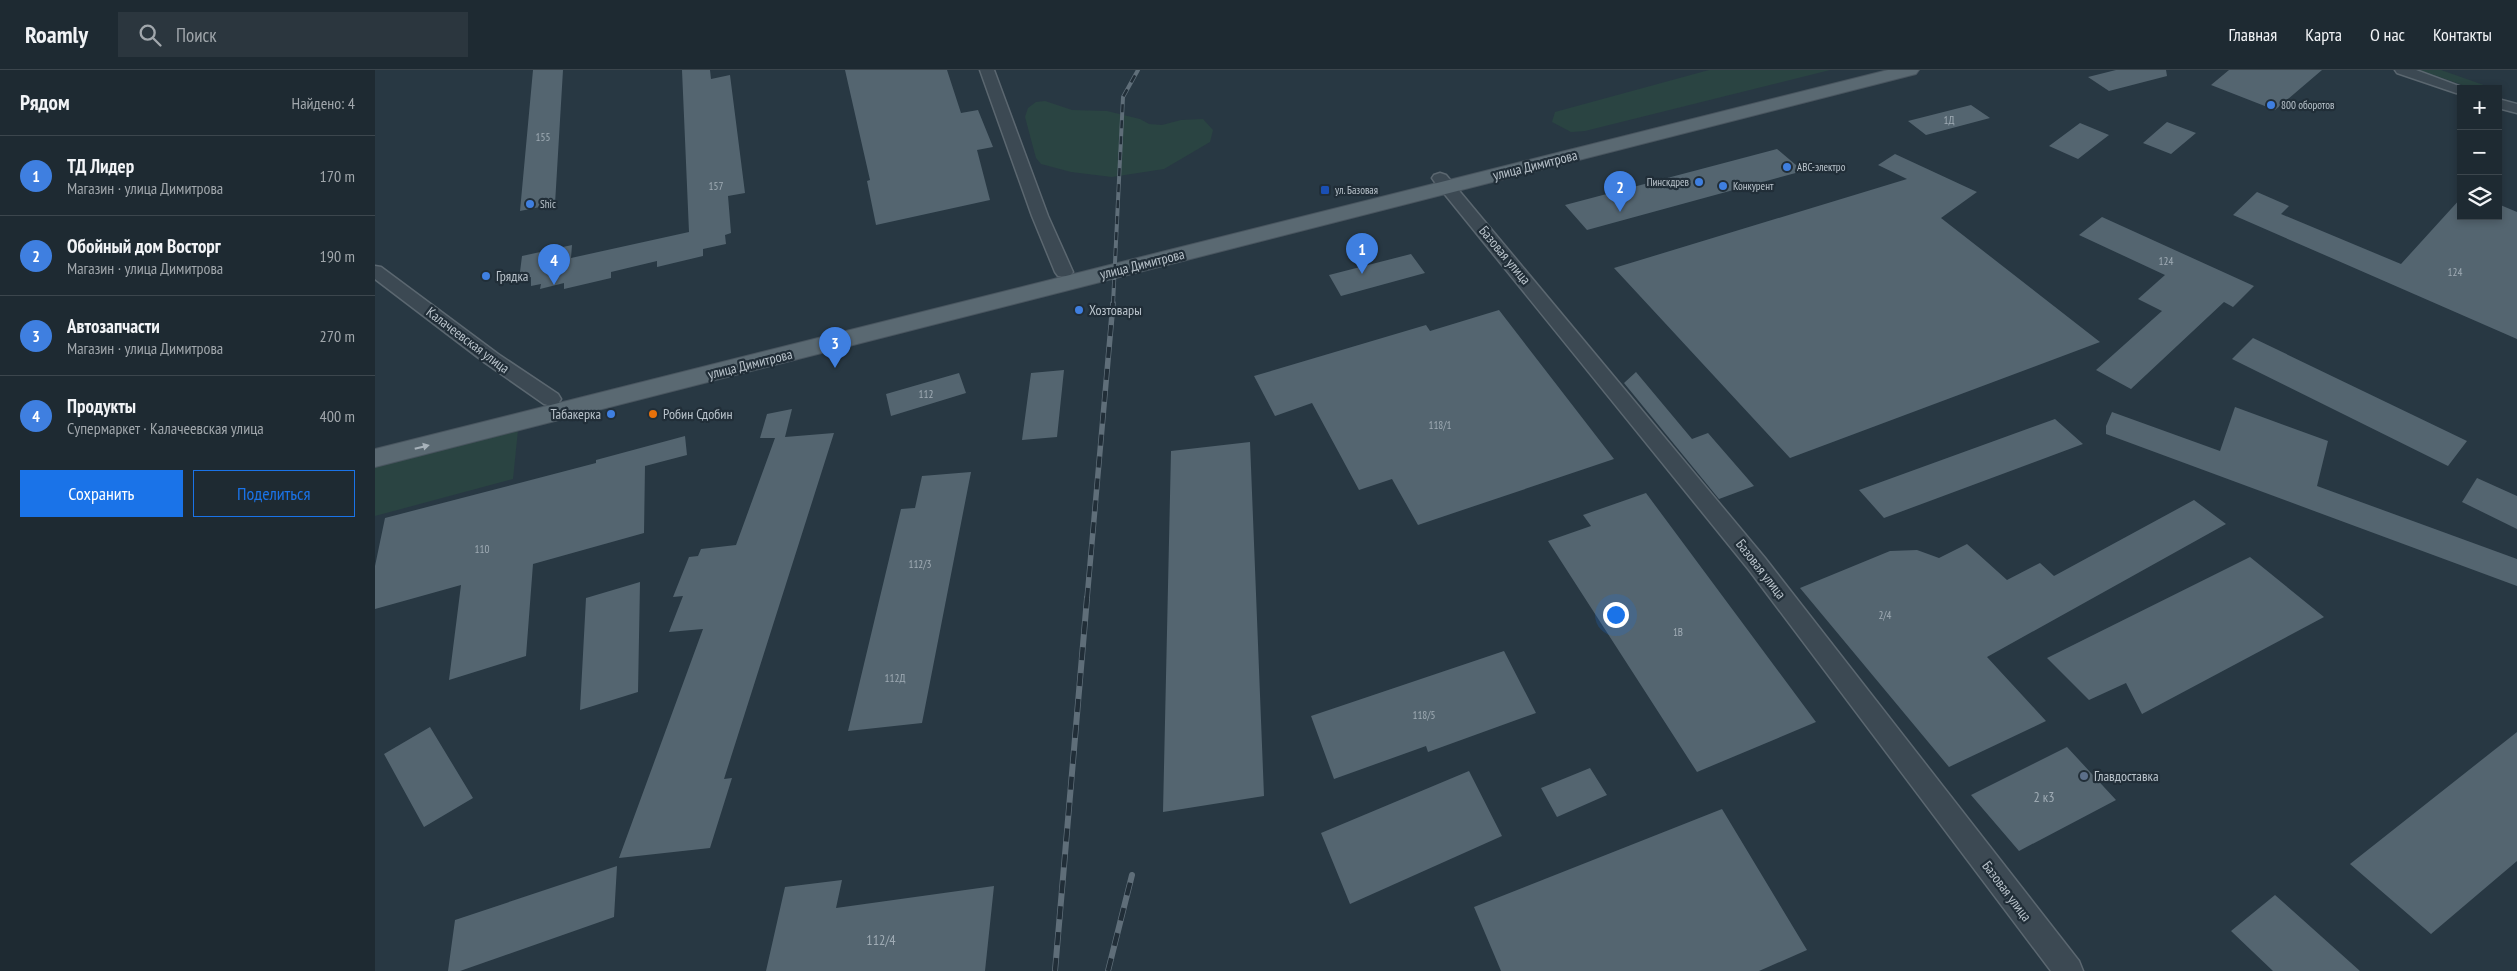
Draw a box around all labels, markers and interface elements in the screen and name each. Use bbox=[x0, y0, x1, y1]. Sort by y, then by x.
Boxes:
search box bbox=[118, 12, 468, 57]
text: Roamly bbox=[25, 19, 88, 50]
icon: search bbox=[136, 21, 164, 49]
text: Поиск bbox=[176, 23, 217, 47]
text: Главная bbox=[2229, 23, 2277, 46]
text: Карта bbox=[2305, 23, 2342, 46]
text: О нас bbox=[2370, 23, 2405, 46]
text: Контакты bbox=[2433, 23, 2492, 46]
map controls bbox=[2457, 85, 2502, 220]
button: + bbox=[2457, 85, 2502, 130]
text: Рядом bbox=[20, 89, 70, 116]
text: Найдено: 4 bbox=[292, 93, 355, 113]
place label: 800 оборотов bbox=[2281, 98, 2335, 112]
marker: 800 оборотов bbox=[2265, 99, 2277, 111]
house number: 1Д bbox=[1944, 113, 1954, 127]
house number: 155 bbox=[536, 130, 550, 144]
button: − bbox=[2457, 130, 2502, 175]
street label: улица Димитрова bbox=[1491, 146, 1579, 184]
text: ТД Лидер bbox=[67, 154, 134, 178]
place label: АВС-электро bbox=[1797, 160, 1846, 174]
marker: АВС-электро bbox=[1781, 161, 1793, 173]
text: 1 bbox=[32, 166, 40, 186]
text: 170 m bbox=[320, 166, 355, 186]
pin: 2 bbox=[1604, 171, 1636, 212]
place label: Пинскдрев bbox=[1647, 175, 1690, 189]
button: layers bbox=[2457, 175, 2502, 220]
marker: Пинскдрев bbox=[1693, 176, 1705, 188]
text: Магазин · улица Димитрова bbox=[67, 178, 223, 198]
house number: 157 bbox=[709, 179, 723, 193]
place label: Конкурент bbox=[1733, 179, 1774, 193]
marker: Конкурент bbox=[1717, 180, 1729, 192]
place label: ул. Базовая bbox=[1335, 183, 1378, 197]
marker: ул. Базовая bbox=[1319, 184, 1331, 196]
place label: Shic bbox=[540, 197, 556, 211]
marker: Shic bbox=[524, 198, 536, 210]
street label: Базовая улица bbox=[1475, 222, 1535, 288]
pin: 1 bbox=[1346, 233, 1378, 274]
text: Обойный дом Восторг bbox=[67, 234, 221, 258]
pin: 4 bbox=[538, 244, 570, 285]
street label: улица Димитрова bbox=[1098, 245, 1186, 283]
text: 2 bbox=[32, 246, 40, 266]
text: 190 m bbox=[320, 246, 355, 266]
house number: 124 bbox=[2159, 254, 2173, 268]
text: Магазин · улица Димитрова bbox=[67, 258, 223, 278]
house number: 124 bbox=[2448, 265, 2462, 279]
place label: Грядка bbox=[496, 267, 528, 285]
marker: Грядка bbox=[480, 270, 492, 282]
place label: Хозтовары bbox=[1089, 301, 1142, 319]
street label: Калачеевская улица bbox=[423, 303, 513, 377]
marker: Хозтовары bbox=[1073, 304, 1085, 316]
text: Автозапчасти bbox=[67, 314, 160, 338]
text: 3 bbox=[32, 326, 40, 346]
text: 270 m bbox=[320, 326, 355, 346]
pin: 3 bbox=[819, 327, 851, 368]
text: Магазин · улица Димитрова bbox=[67, 338, 223, 358]
street label: улица Димитрова bbox=[706, 345, 794, 383]
house number: 112 bbox=[919, 387, 933, 401]
text: Продукты bbox=[67, 394, 136, 418]
place label: Табакерка bbox=[551, 405, 601, 423]
place label: Робин Сдобин bbox=[663, 405, 733, 423]
text: 4 bbox=[32, 406, 40, 426]
text: 400 m bbox=[320, 406, 355, 426]
marker: Табакерка bbox=[605, 408, 617, 420]
marker: Робин Сдобин bbox=[647, 408, 659, 420]
text: Супермаркет · Калачеевская улица bbox=[67, 418, 264, 438]
house number: 118/1 bbox=[1428, 418, 1452, 432]
one-way arrow bbox=[415, 442, 430, 450]
button: Сохранить bbox=[20, 470, 183, 517]
button: Поделиться bbox=[193, 470, 355, 517]
street label: Базовая улица bbox=[1732, 535, 1790, 603]
house number: 110 bbox=[475, 542, 489, 556]
house number: 112/3 bbox=[908, 557, 932, 571]
your location bbox=[1603, 602, 1629, 628]
house number: 2/4 bbox=[1878, 608, 1892, 622]
house number: 1В bbox=[1673, 625, 1683, 639]
house number: 112Д bbox=[885, 671, 905, 685]
house number: 118/5 bbox=[1412, 708, 1436, 722]
place label: Главдоставка bbox=[2094, 767, 2159, 785]
marker: Главдоставка bbox=[2078, 770, 2090, 782]
house number: 2 к3 bbox=[2034, 788, 2055, 806]
street label: Базовая улица bbox=[1978, 857, 2036, 925]
house number: 112/4 bbox=[866, 931, 896, 949]

